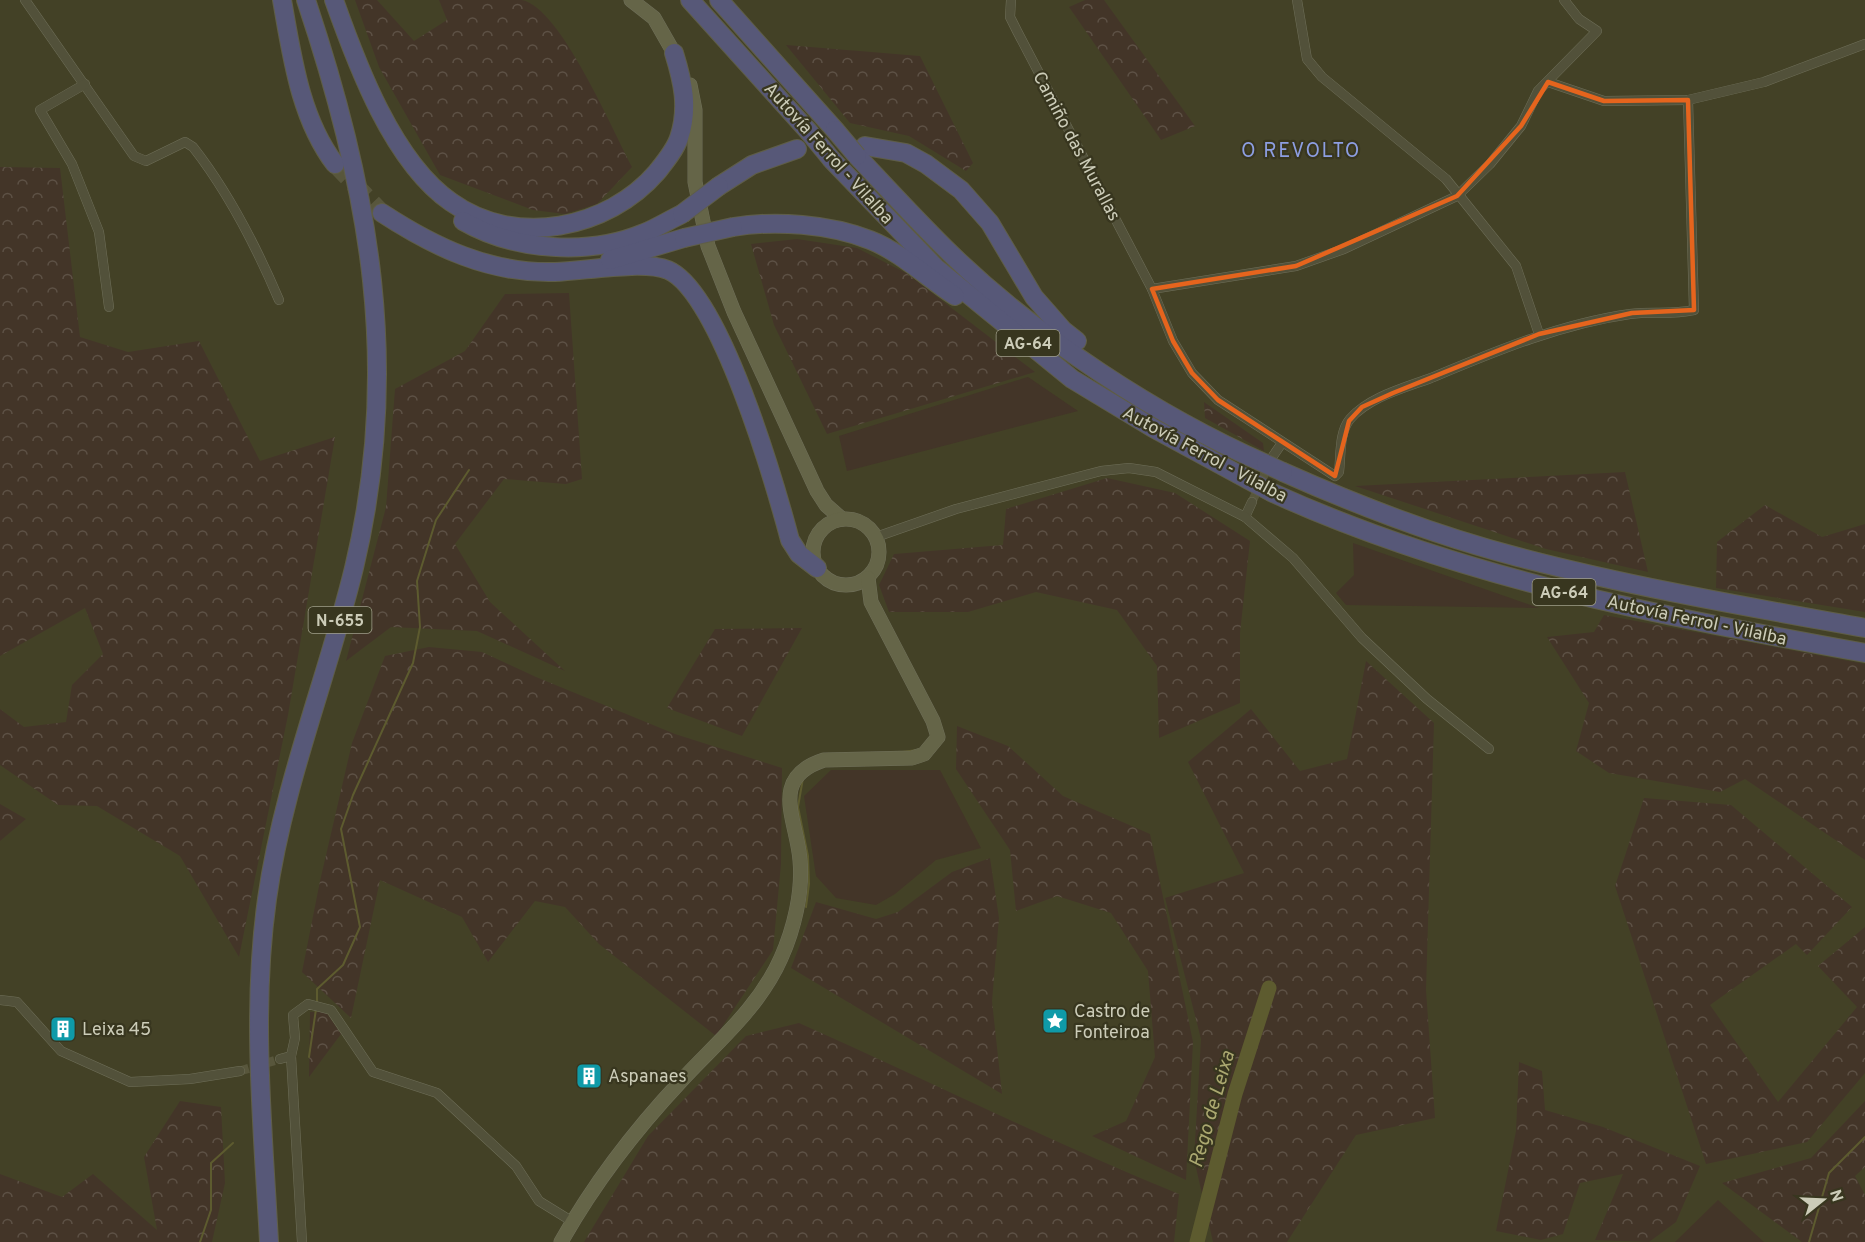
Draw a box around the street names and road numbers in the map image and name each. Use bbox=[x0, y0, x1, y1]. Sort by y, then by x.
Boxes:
street label: Camiño das Murallas bbox=[1027, 68, 1125, 225]
street label: Autovía Ferrol - Vilalba bbox=[758, 78, 898, 230]
road number: AG-64 bbox=[996, 330, 1060, 356]
street label: Autovía Ferrol - Vilalba bbox=[1118, 402, 1291, 508]
road number: AG-64 bbox=[1532, 579, 1596, 605]
street label: Autovía Ferrol - Vilalba bbox=[1605, 591, 1789, 652]
road number: N-655 bbox=[308, 607, 372, 633]

